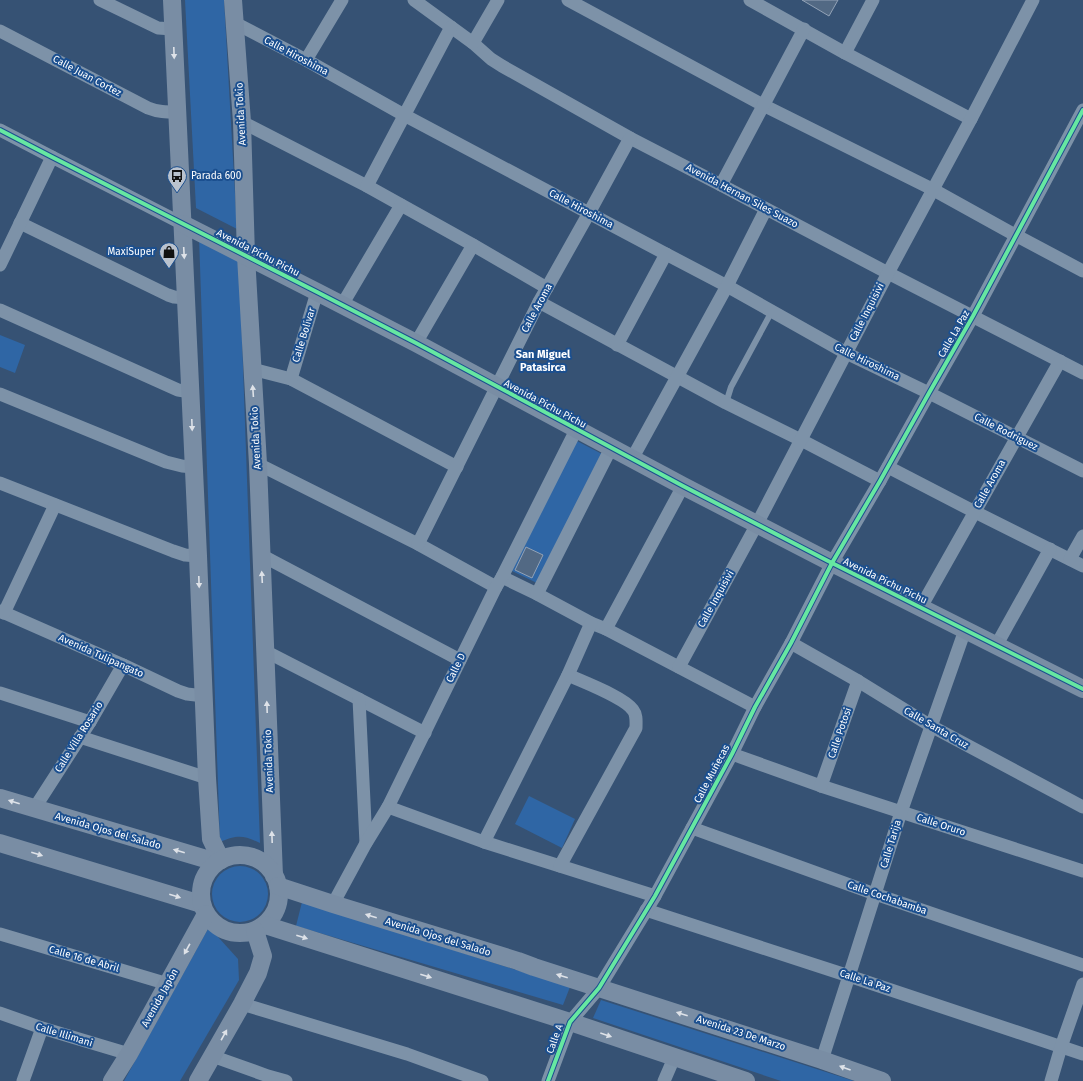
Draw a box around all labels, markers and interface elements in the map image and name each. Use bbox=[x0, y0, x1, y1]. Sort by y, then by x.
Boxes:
street label: Calle Hiroshima bbox=[262, 34, 330, 78]
one-way arrow bbox=[171, 47, 178, 59]
street label: Calle Juan Cortez bbox=[51, 53, 124, 99]
street label: Avenida Tokio bbox=[233, 82, 249, 146]
street label: Avenida Hernan Siles Suazo bbox=[684, 161, 800, 231]
bus stop icon: Parada 600 bbox=[166, 165, 188, 193]
place label: Parada 600 bbox=[191, 170, 242, 182]
street label: Calle Hiroshima bbox=[547, 187, 615, 231]
street label: Avenida Pichu Pichu bbox=[214, 227, 302, 279]
shop icon: MaxiSuper bbox=[158, 241, 180, 269]
place label: MaxiSuper bbox=[108, 246, 155, 258]
one-way arrow bbox=[181, 247, 187, 260]
street label: Calle Aroma bbox=[519, 281, 555, 335]
street label: Calle Inquisivi bbox=[847, 281, 887, 343]
street label: Calle Bolívar bbox=[289, 306, 318, 364]
street label: Calle La Paz bbox=[936, 308, 973, 360]
street label: Calle Hiroshima bbox=[832, 341, 902, 383]
district label: San Miguel Patasirca bbox=[516, 348, 571, 374]
street label: Avenida Pichu Pichu bbox=[502, 377, 588, 431]
one-way arrow bbox=[250, 384, 256, 397]
street label: Avenida Tokio bbox=[248, 406, 264, 470]
street label: Calle Rodriguez bbox=[972, 411, 1040, 453]
one-way arrow bbox=[189, 419, 195, 432]
street label: Calle Aroma bbox=[972, 458, 1008, 510]
street label: Avenida Pichu Pichu bbox=[841, 556, 929, 606]
street label: Calle Inquisivi bbox=[695, 568, 737, 630]
one-way arrow bbox=[258, 571, 265, 583]
one-way arrow bbox=[196, 576, 203, 588]
street label: Avenida Tulipangato bbox=[57, 632, 146, 680]
street label: Calle D bbox=[444, 651, 468, 685]
street label: Calle Villa Rosario bbox=[52, 699, 106, 775]
one-way arrow bbox=[264, 701, 271, 713]
street label: Calle Santa Cruz bbox=[902, 705, 971, 752]
street label: Calle Potosi bbox=[826, 706, 854, 760]
street label: Avenida Tokio bbox=[262, 729, 276, 793]
street label: Calle Muñecas bbox=[692, 742, 733, 805]
one-way arrow bbox=[8, 799, 20, 805]
street label: Avenida Ojos del Salado bbox=[54, 810, 162, 852]
street label: Calle Oruro bbox=[915, 811, 967, 839]
street label: Calle Tarija bbox=[878, 818, 904, 870]
one-way arrow bbox=[269, 831, 276, 843]
one-way arrow bbox=[173, 848, 185, 854]
one-way arrow bbox=[32, 851, 44, 857]
street label: Calle Cochabamba bbox=[846, 879, 928, 917]
one-way arrow bbox=[169, 893, 181, 899]
one-way arrow bbox=[365, 913, 377, 919]
street label: Avenida Ojos del Salado bbox=[384, 915, 492, 959]
one-way arrow bbox=[296, 934, 308, 940]
street label: Calle 16 de Abril bbox=[48, 943, 121, 975]
one-way arrow bbox=[184, 943, 191, 955]
street label: Avenida Japón bbox=[139, 967, 181, 1029]
street label: Calle La Paz bbox=[838, 967, 893, 995]
one-way arrow bbox=[420, 973, 432, 979]
one-way arrow bbox=[555, 973, 567, 979]
one-way arrow bbox=[676, 1011, 688, 1017]
street label: Avenida 23 De Marzo bbox=[695, 1013, 787, 1053]
street label: Calle Illimani bbox=[34, 1021, 94, 1049]
street label: Calle A bbox=[544, 1022, 566, 1055]
one-way arrow bbox=[221, 1029, 228, 1041]
one-way arrow bbox=[601, 1032, 613, 1038]
one-way arrow bbox=[839, 1065, 851, 1071]

